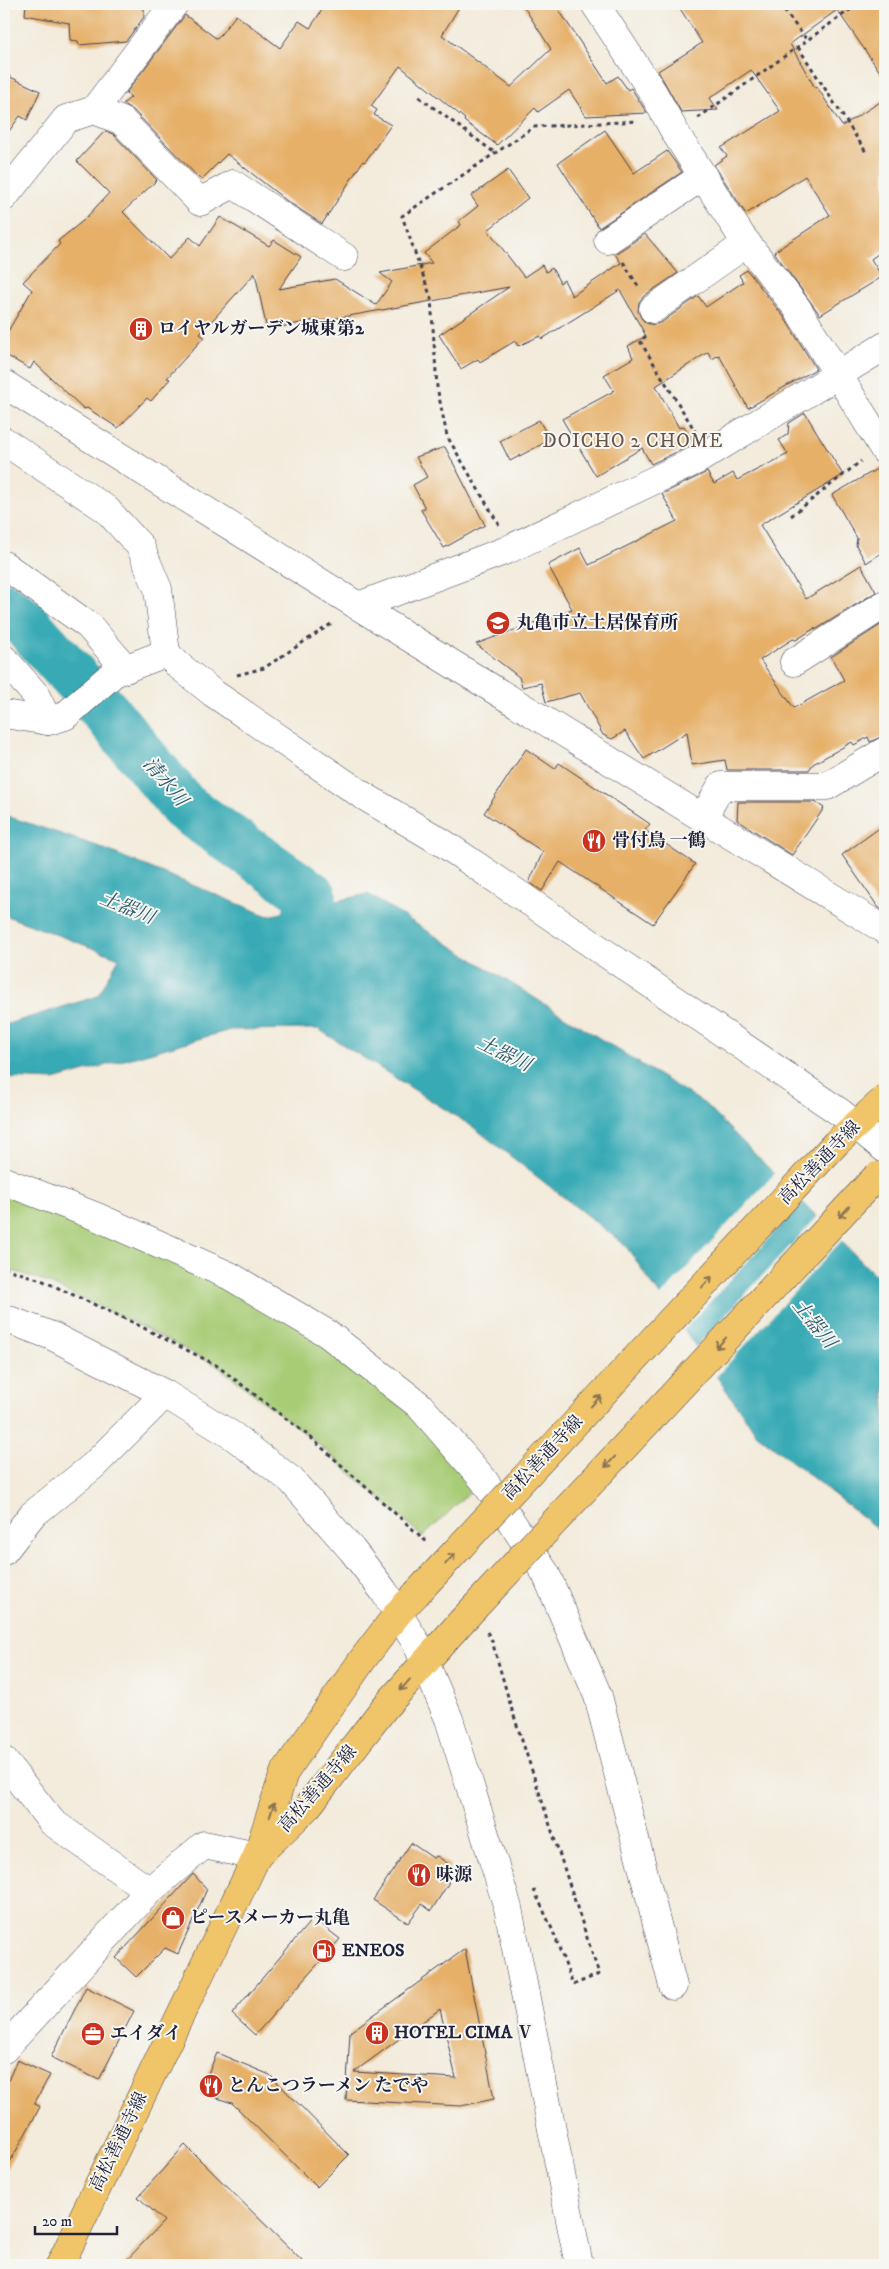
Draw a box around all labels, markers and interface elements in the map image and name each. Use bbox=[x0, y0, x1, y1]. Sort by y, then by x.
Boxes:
building icon: ロイヤルガーデン城東第2 bbox=[128, 316, 154, 342]
place label: ロイヤルガーデン城東第2 bbox=[158, 318, 365, 340]
district label: DOICHO 2 CHOME bbox=[543, 430, 723, 453]
school or university icon: 丸亀市立土居保育所 bbox=[485, 610, 511, 636]
place label: 丸亀市立土居保育所 bbox=[516, 612, 678, 634]
water label: 清水川 bbox=[138, 753, 193, 813]
restaurant icon: 骨付鳥 一鶴 bbox=[581, 828, 607, 854]
place label: 骨付鳥 一鶴 bbox=[612, 830, 706, 852]
water label: 土器川 bbox=[96, 887, 160, 930]
water label: 土器川 bbox=[473, 1031, 536, 1078]
street label: 高松善通寺線 bbox=[775, 1117, 865, 1209]
one-way arrow bbox=[838, 1205, 850, 1218]
one-way arrow bbox=[701, 1276, 713, 1289]
water label: 土器川 bbox=[787, 1295, 842, 1355]
one-way arrow bbox=[715, 1337, 727, 1350]
one-way arrow bbox=[590, 1395, 602, 1408]
street label: 高松善通寺線 bbox=[498, 1411, 588, 1505]
one-way arrow bbox=[604, 1456, 616, 1468]
one-way arrow bbox=[444, 1552, 456, 1565]
one-way arrow bbox=[399, 1678, 410, 1691]
street label: 高松善通寺線 bbox=[274, 1741, 362, 1837]
one-way arrow bbox=[268, 1803, 277, 1818]
restaurant icon: 味源 bbox=[406, 1862, 432, 1888]
place label: 味源 bbox=[436, 1864, 472, 1886]
shop icon: ピースメーカー丸亀 bbox=[160, 1905, 186, 1931]
place label: ピースメーカー丸亀 bbox=[190, 1907, 350, 1929]
fuel station icon: ENEOS bbox=[311, 1938, 337, 1964]
place label: ENEOS bbox=[342, 1940, 404, 1962]
building icon: HOTEL CIMA Ⅴ bbox=[364, 2020, 390, 2046]
office icon: エイダイ bbox=[80, 2021, 106, 2047]
place label: HOTEL CIMA Ⅴ bbox=[394, 2022, 534, 2044]
place label: エイダイ bbox=[110, 2023, 182, 2045]
restaurant icon: とんこつラーメン たでや bbox=[198, 2073, 224, 2099]
place label: とんこつラーメン たでや bbox=[228, 2075, 429, 2097]
street label: 高松善通寺線 bbox=[85, 2089, 153, 2195]
scale bar bbox=[35, 2204, 118, 2236]
text: 20 m bbox=[42, 2212, 72, 2231]

